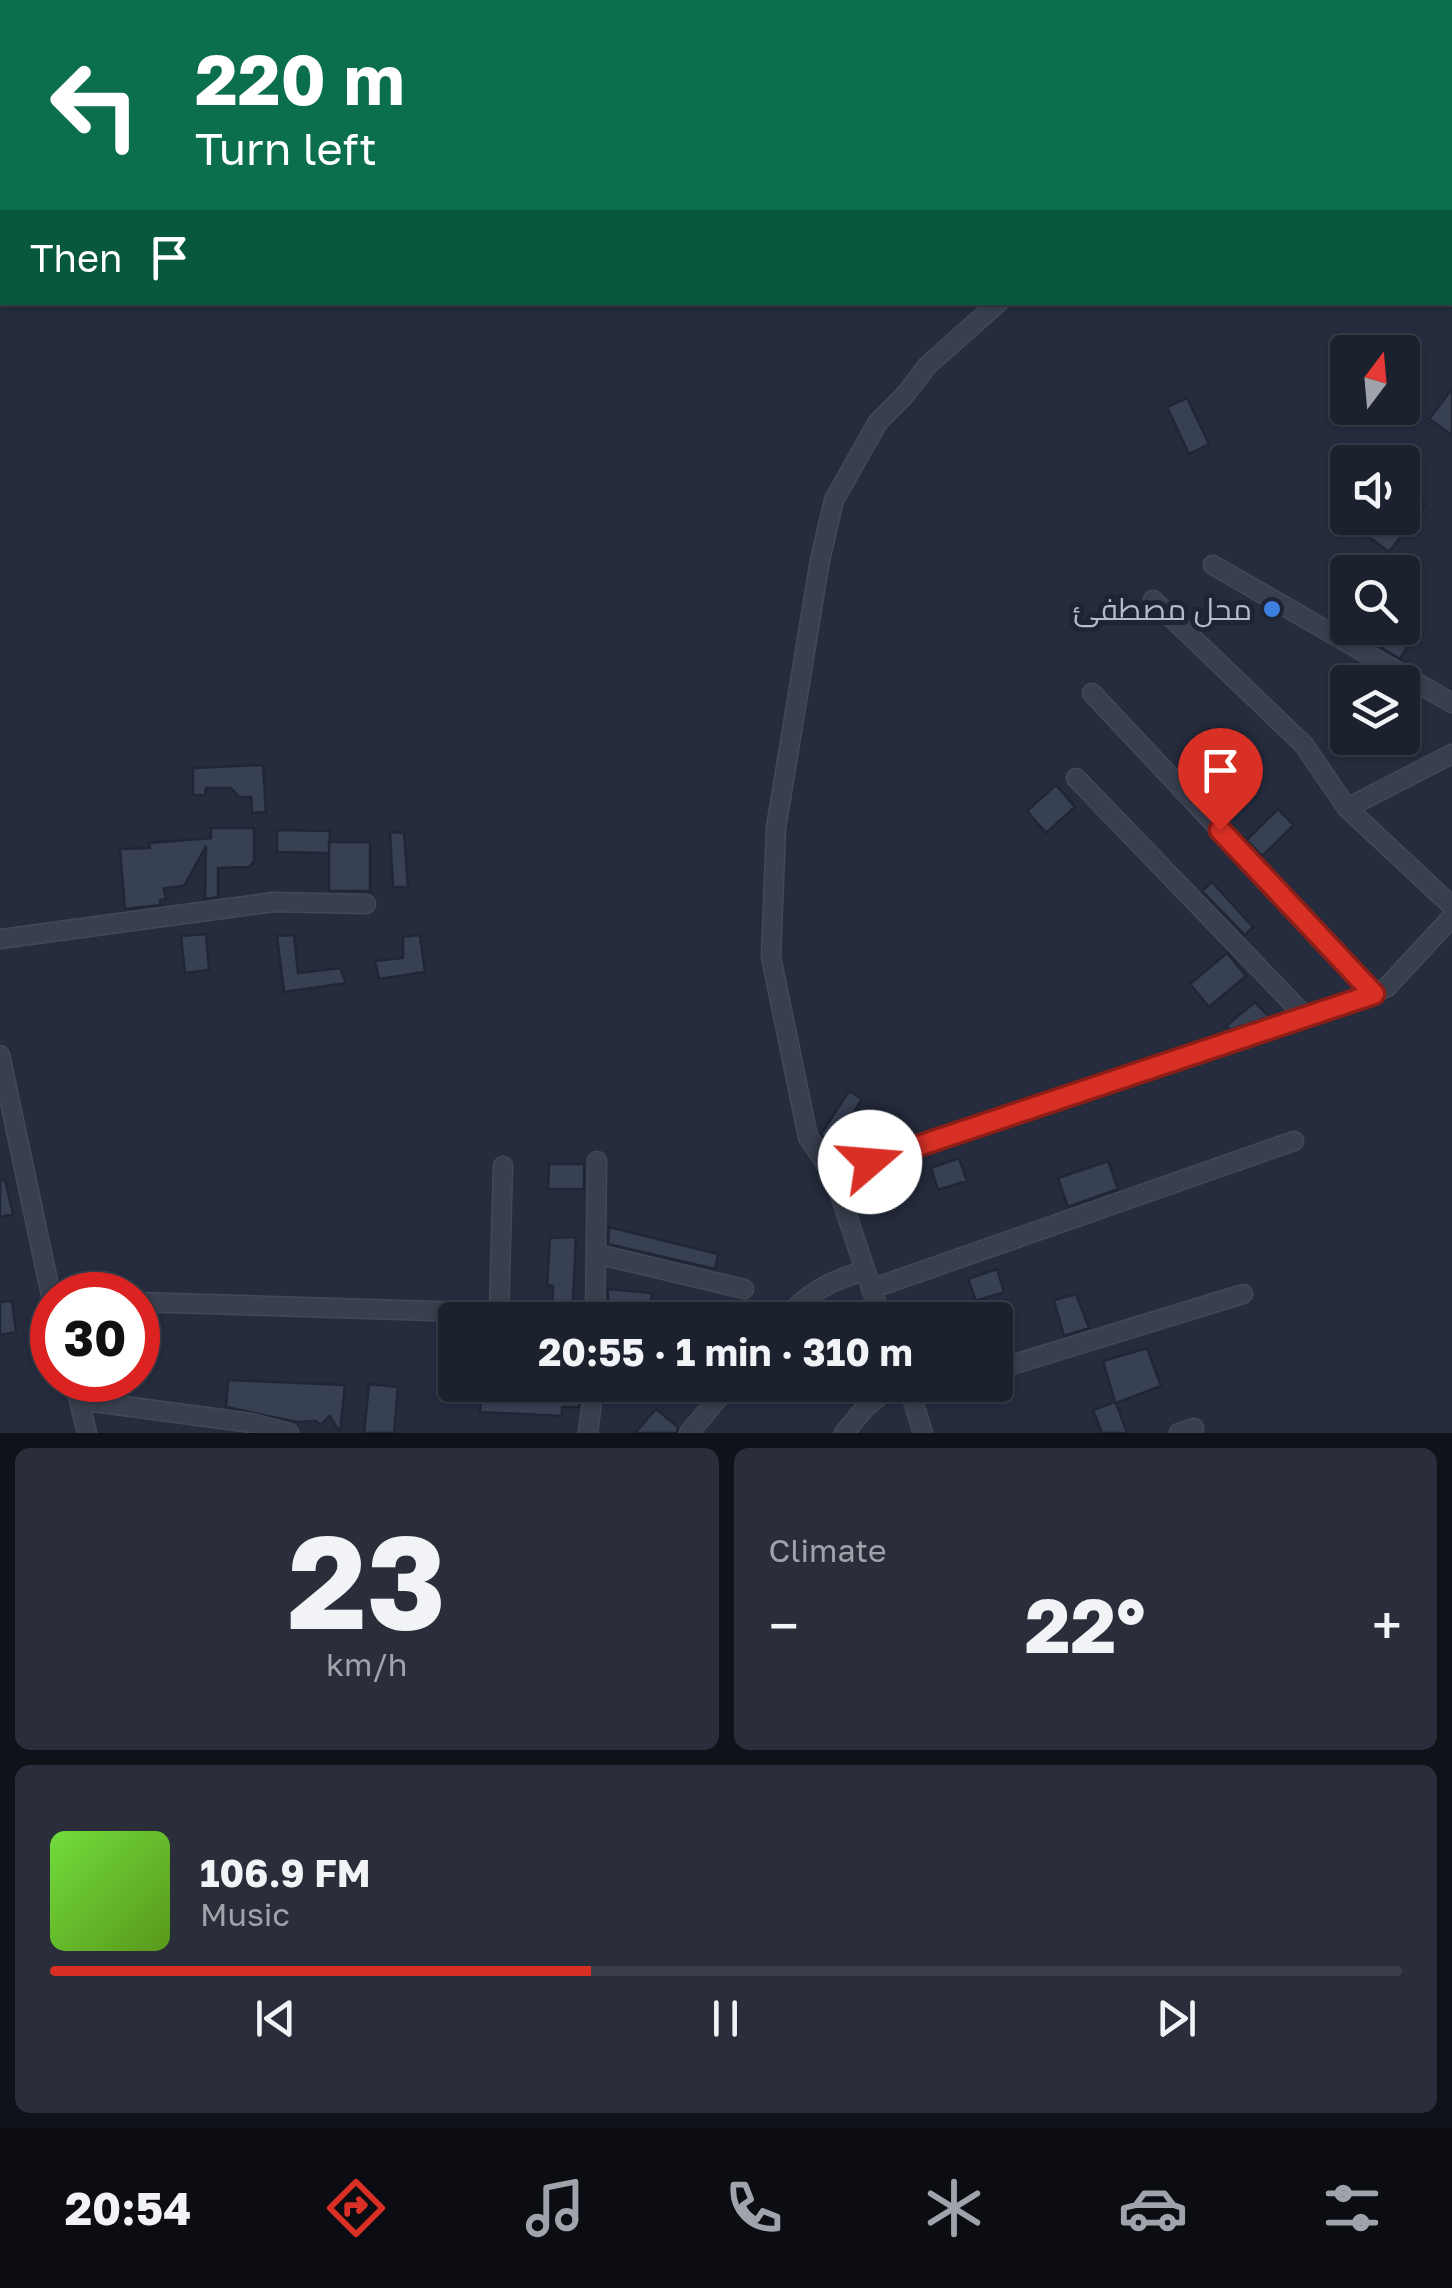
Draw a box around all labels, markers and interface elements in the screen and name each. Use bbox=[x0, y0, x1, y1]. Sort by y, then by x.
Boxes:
text: 220 m bbox=[195, 36, 405, 120]
icon: left bbox=[30, 40, 160, 170]
text: Turn left bbox=[195, 121, 377, 175]
icon: arrive bbox=[142, 230, 197, 285]
text: Then bbox=[30, 235, 122, 280]
north arrow bbox=[1330, 335, 1420, 425]
map controls bbox=[1330, 335, 1420, 755]
button: sound bbox=[1330, 445, 1420, 535]
button: search bbox=[1330, 555, 1420, 645]
place label: محل مصطفئ bbox=[1073, 591, 1252, 628]
marker: محل مصطفئ bbox=[1261, 598, 1283, 620]
button: layers bbox=[1330, 665, 1420, 755]
pin bbox=[1178, 728, 1263, 831]
icon: arrive bbox=[1193, 743, 1248, 798]
position arrow bbox=[818, 1110, 922, 1214]
speed limit sign: 30 bbox=[30, 1272, 160, 1402]
text: 20:55 · 1 min · 310 m bbox=[538, 1329, 913, 1374]
text: 23 bbox=[287, 1502, 446, 1658]
text: Climate bbox=[769, 1531, 887, 1569]
text: 22° bbox=[1025, 1579, 1146, 1670]
text: − bbox=[769, 1592, 799, 1658]
text: + bbox=[1372, 1592, 1402, 1658]
text: km/h bbox=[326, 1645, 407, 1683]
text: 106.9 FM bbox=[200, 1850, 371, 1895]
text: Music bbox=[200, 1895, 290, 1933]
icon: previous bbox=[248, 1991, 303, 2046]
icon: pause bbox=[698, 1991, 753, 2046]
icon: next bbox=[1149, 1991, 1204, 2046]
icon: directions bbox=[321, 2173, 391, 2243]
icon: music bbox=[520, 2173, 590, 2243]
icon: phone bbox=[719, 2173, 789, 2243]
icon: climate bbox=[919, 2173, 989, 2243]
icon: car bbox=[1118, 2173, 1188, 2243]
icon: filters bbox=[1317, 2173, 1387, 2243]
text: 20:54 bbox=[65, 2181, 191, 2235]

